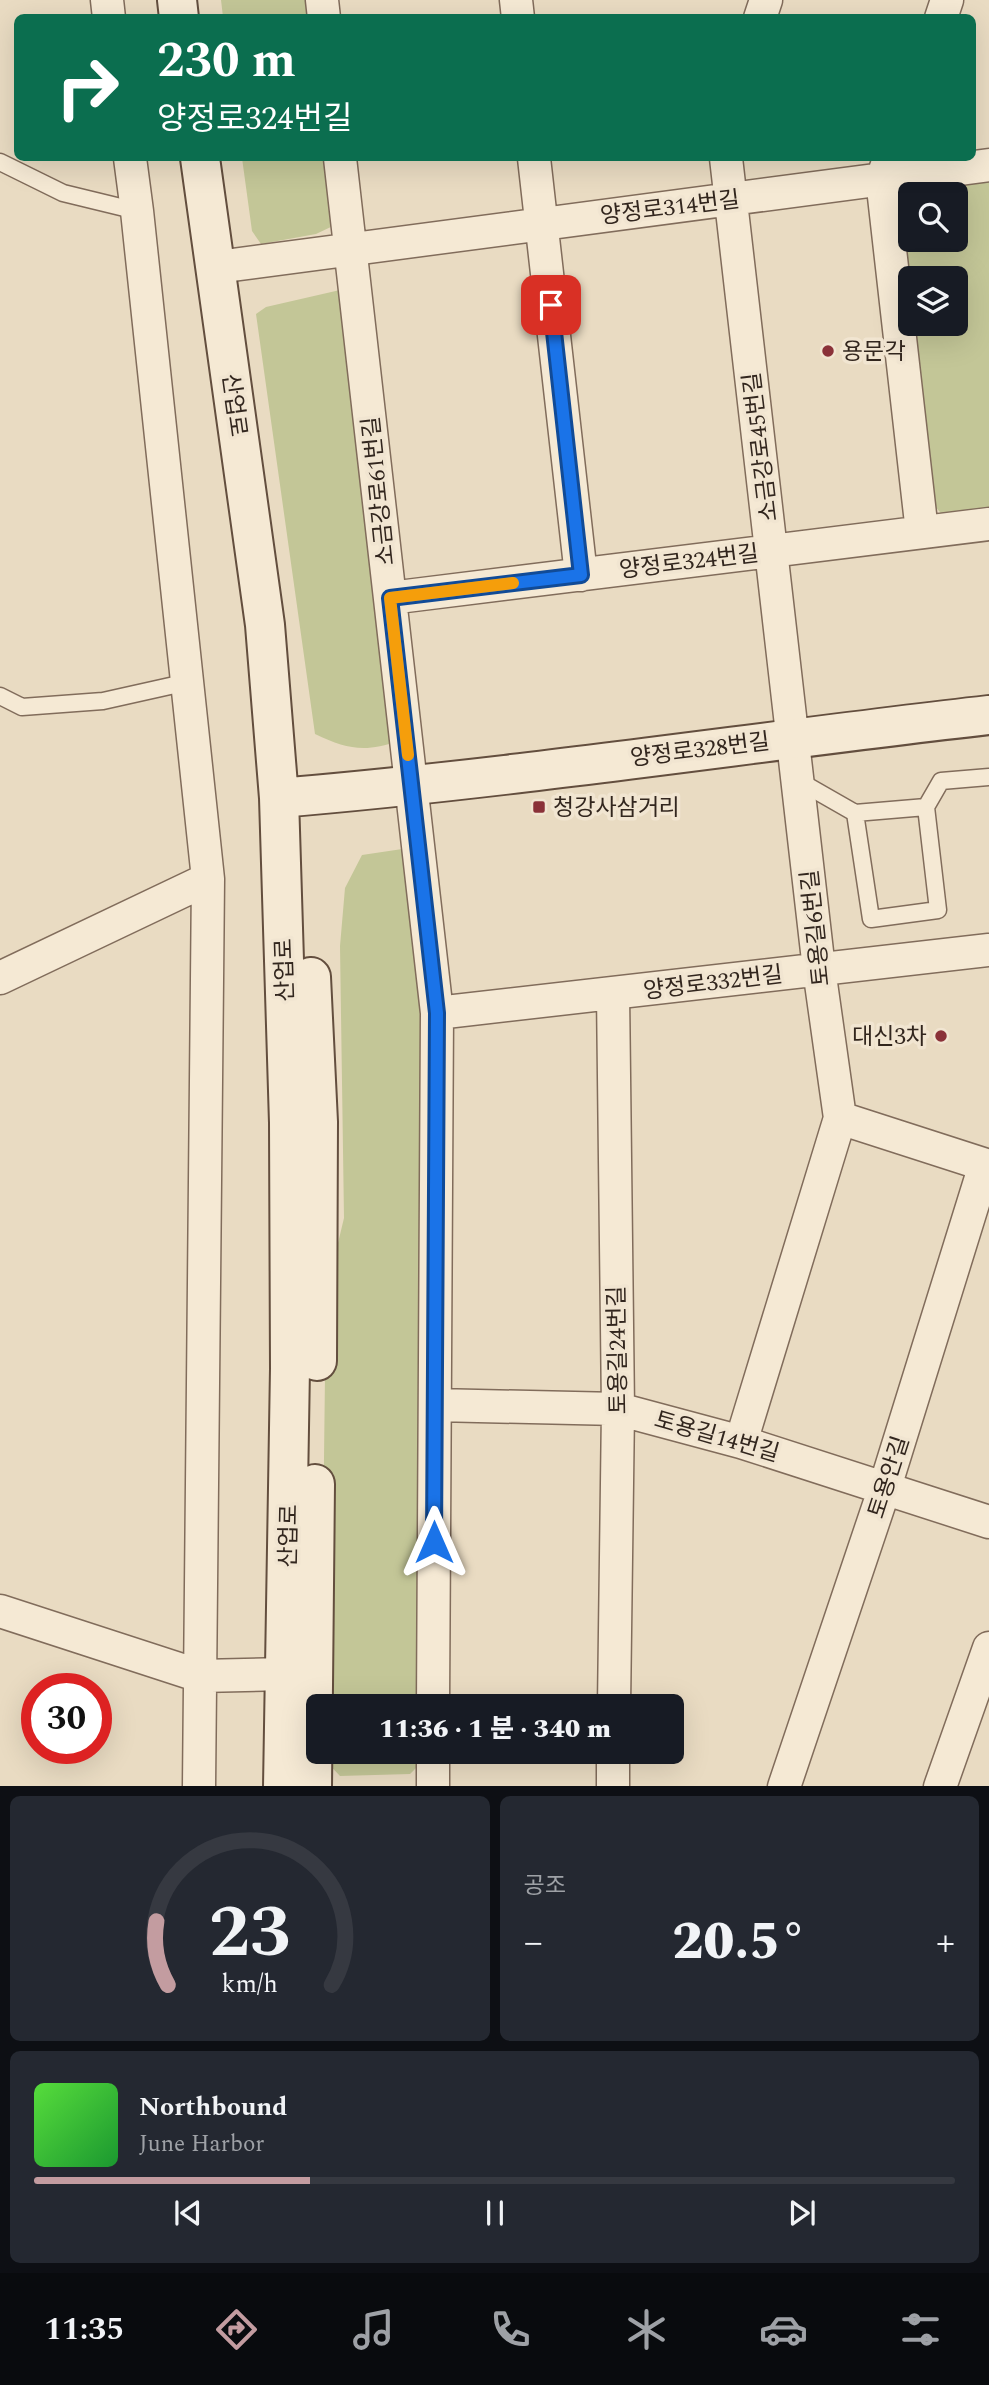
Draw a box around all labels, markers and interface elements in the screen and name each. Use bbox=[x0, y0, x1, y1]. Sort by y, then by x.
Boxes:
text: 230 m bbox=[157, 24, 296, 99]
icon: right bbox=[42, 42, 133, 133]
text: 양정로324번길 bbox=[157, 95, 352, 144]
map controls bbox=[898, 182, 968, 336]
button: search bbox=[898, 182, 968, 252]
street label: 양정로314번길 bbox=[598, 183, 742, 234]
button: layers bbox=[898, 266, 968, 336]
pin bbox=[521, 275, 581, 335]
icon: arrive bbox=[532, 286, 570, 324]
place label: 용문각 bbox=[842, 335, 905, 370]
marker: 용문각 bbox=[820, 343, 836, 359]
street label: 소금강로45번길 bbox=[735, 370, 788, 523]
street label: 산업로 bbox=[212, 371, 255, 439]
street label: 소금강로61번길 bbox=[354, 414, 405, 567]
street label: 양정로324번길 bbox=[617, 537, 761, 588]
street label: 양정로328번길 bbox=[628, 725, 772, 776]
place label: 청강사삼거리 bbox=[553, 791, 680, 826]
marker: 청강사삼거리 bbox=[531, 799, 547, 815]
street label: 토용길6번길 bbox=[793, 868, 840, 988]
street label: 산업로 bbox=[267, 938, 304, 1002]
street label: 양정로332번길 bbox=[641, 958, 785, 1009]
place label: 대신3차 bbox=[852, 1020, 927, 1055]
marker: 대신3차 bbox=[933, 1028, 949, 1044]
street label: 토용길24번길 bbox=[600, 1285, 637, 1415]
street label: 토용길14번길 bbox=[650, 1403, 783, 1472]
street label: 토용안길 bbox=[860, 1432, 919, 1523]
street label: 산업로 bbox=[271, 1504, 308, 1568]
position arrow bbox=[397, 1505, 471, 1579]
speed limit sign: 30 bbox=[21, 1673, 112, 1764]
text: 11:36 · 1 분 · 340 m bbox=[379, 1709, 611, 1749]
text: 공조 bbox=[524, 1869, 566, 1904]
text: 23 bbox=[209, 1878, 291, 1989]
text: 20.5° bbox=[672, 1903, 806, 1982]
text: − bbox=[524, 1914, 543, 1972]
text: + bbox=[936, 1914, 955, 1972]
text: km/h bbox=[222, 1965, 278, 2003]
text: Northbound bbox=[139, 2087, 287, 2127]
text: June Harbor bbox=[139, 2127, 264, 2162]
icon: previous bbox=[169, 2194, 207, 2232]
icon: pause bbox=[476, 2194, 514, 2232]
icon: next bbox=[783, 2194, 821, 2232]
text: 11:35 bbox=[44, 2305, 124, 2354]
icon: directions bbox=[212, 2305, 261, 2354]
icon: music bbox=[349, 2305, 398, 2354]
icon: phone bbox=[486, 2305, 535, 2354]
icon: climate bbox=[622, 2305, 671, 2354]
icon: car bbox=[759, 2305, 808, 2354]
icon: filters bbox=[896, 2305, 945, 2354]

